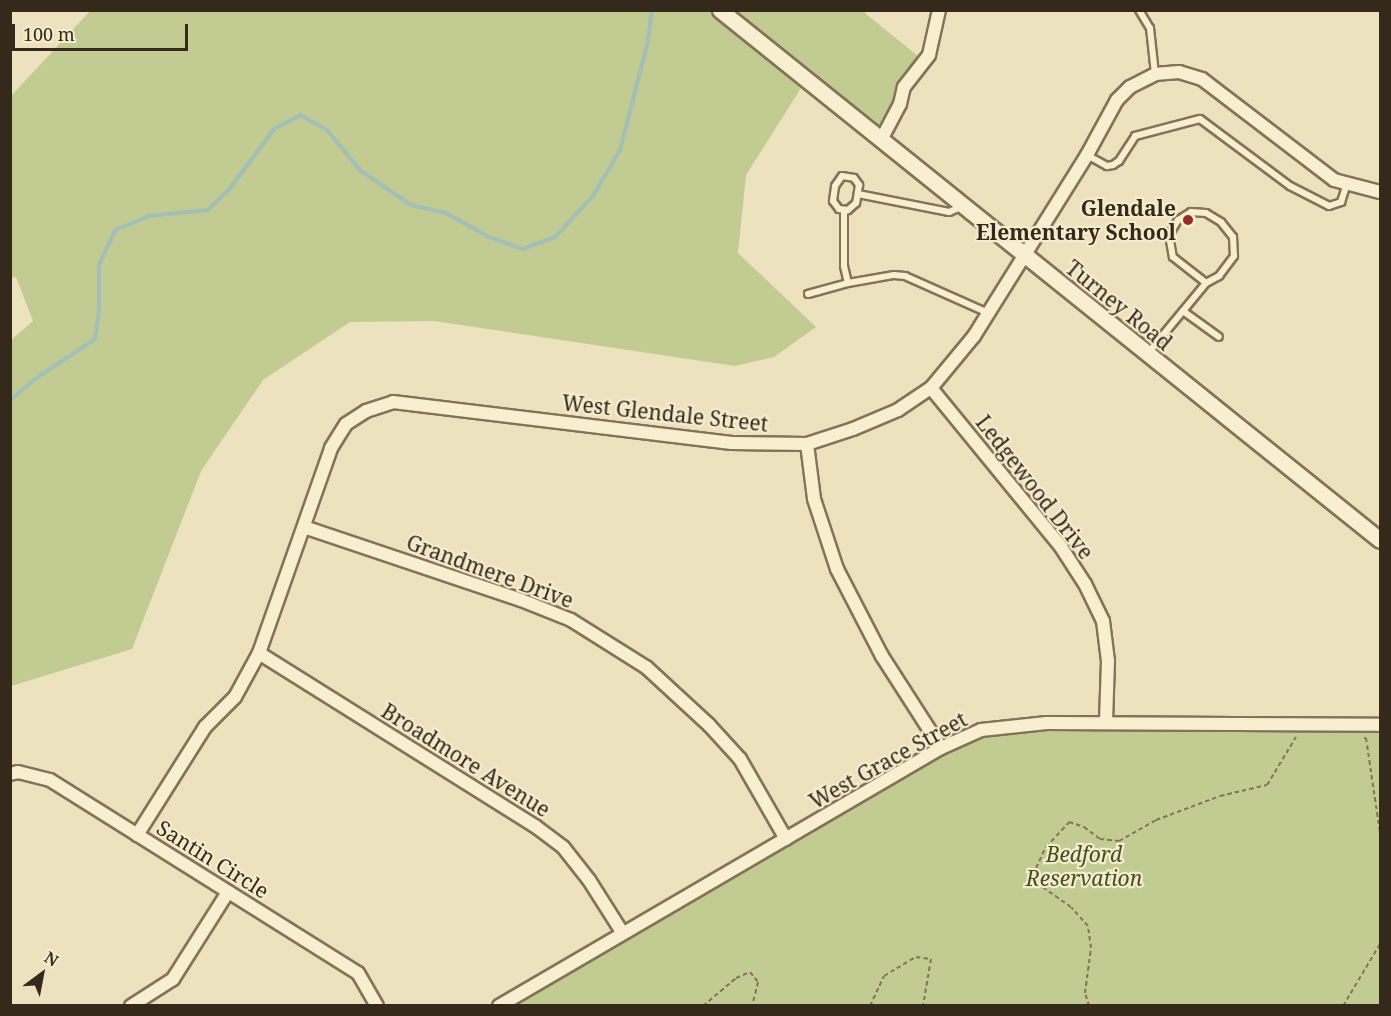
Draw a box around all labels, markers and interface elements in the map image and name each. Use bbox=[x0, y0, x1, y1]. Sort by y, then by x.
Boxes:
scale bar bbox=[15, 12, 190, 50]
text: 100 m bbox=[23, 22, 75, 46]
place label: Glendale Elementary School bbox=[976, 195, 1176, 245]
marker: Glendale Elementary School bbox=[1181, 213, 1195, 227]
street label: Turney Road bbox=[1061, 255, 1177, 355]
street label: West Glendale Street bbox=[561, 390, 769, 436]
street label: Ledgewood Drive bbox=[971, 410, 1099, 564]
street label: Grandmere Drive bbox=[403, 529, 577, 613]
street label: Broadmore Avenue bbox=[377, 698, 555, 822]
street label: West Grace Street bbox=[805, 706, 971, 814]
street label: Santin Circle bbox=[152, 815, 274, 903]
park label: Bedford Reservation bbox=[1026, 841, 1142, 891]
north arrow bbox=[12, 944, 72, 1004]
text: N bbox=[40, 946, 63, 971]

